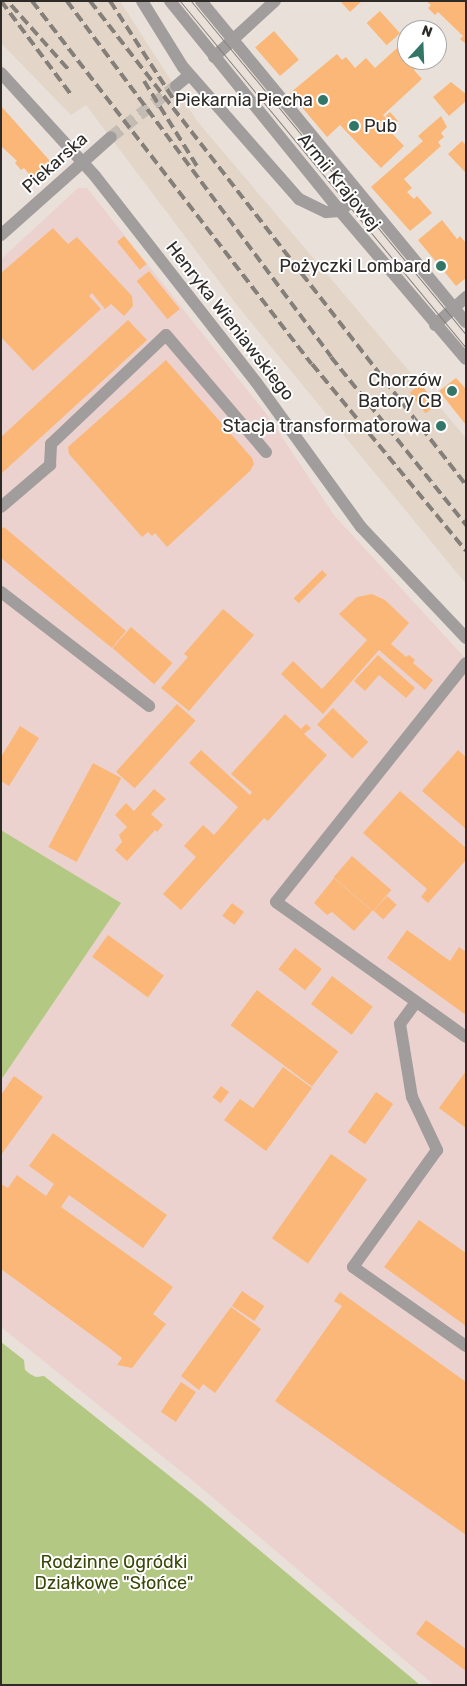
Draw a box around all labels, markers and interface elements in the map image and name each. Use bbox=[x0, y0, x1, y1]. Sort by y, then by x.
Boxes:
north arrow bbox=[397, 20, 447, 70]
text: N bbox=[419, 22, 435, 41]
place label: Piekarnia Piecha bbox=[175, 89, 313, 111]
marker: Piekarnia Piecha bbox=[317, 94, 329, 106]
place label: Pub bbox=[364, 115, 397, 137]
marker: Pub bbox=[348, 120, 360, 132]
street label: Piekarska bbox=[18, 128, 92, 198]
street label: Armii Krajowej bbox=[293, 129, 385, 235]
street label: Henryka Wieniawskiego bbox=[161, 237, 299, 405]
place label: Pożyczki Lombard bbox=[279, 255, 431, 277]
marker: Pożyczki Lombard bbox=[435, 260, 447, 272]
place label: Chorzów Batory CB bbox=[358, 370, 442, 412]
marker: Chorzów Batory CB bbox=[446, 385, 458, 397]
place label: Stacja transformatorowa bbox=[222, 415, 431, 437]
marker: Stacja transformatorowa bbox=[435, 420, 447, 432]
park label: Rodzinne Ogródki Działkowe "Słońce" bbox=[35, 1552, 193, 1595]

